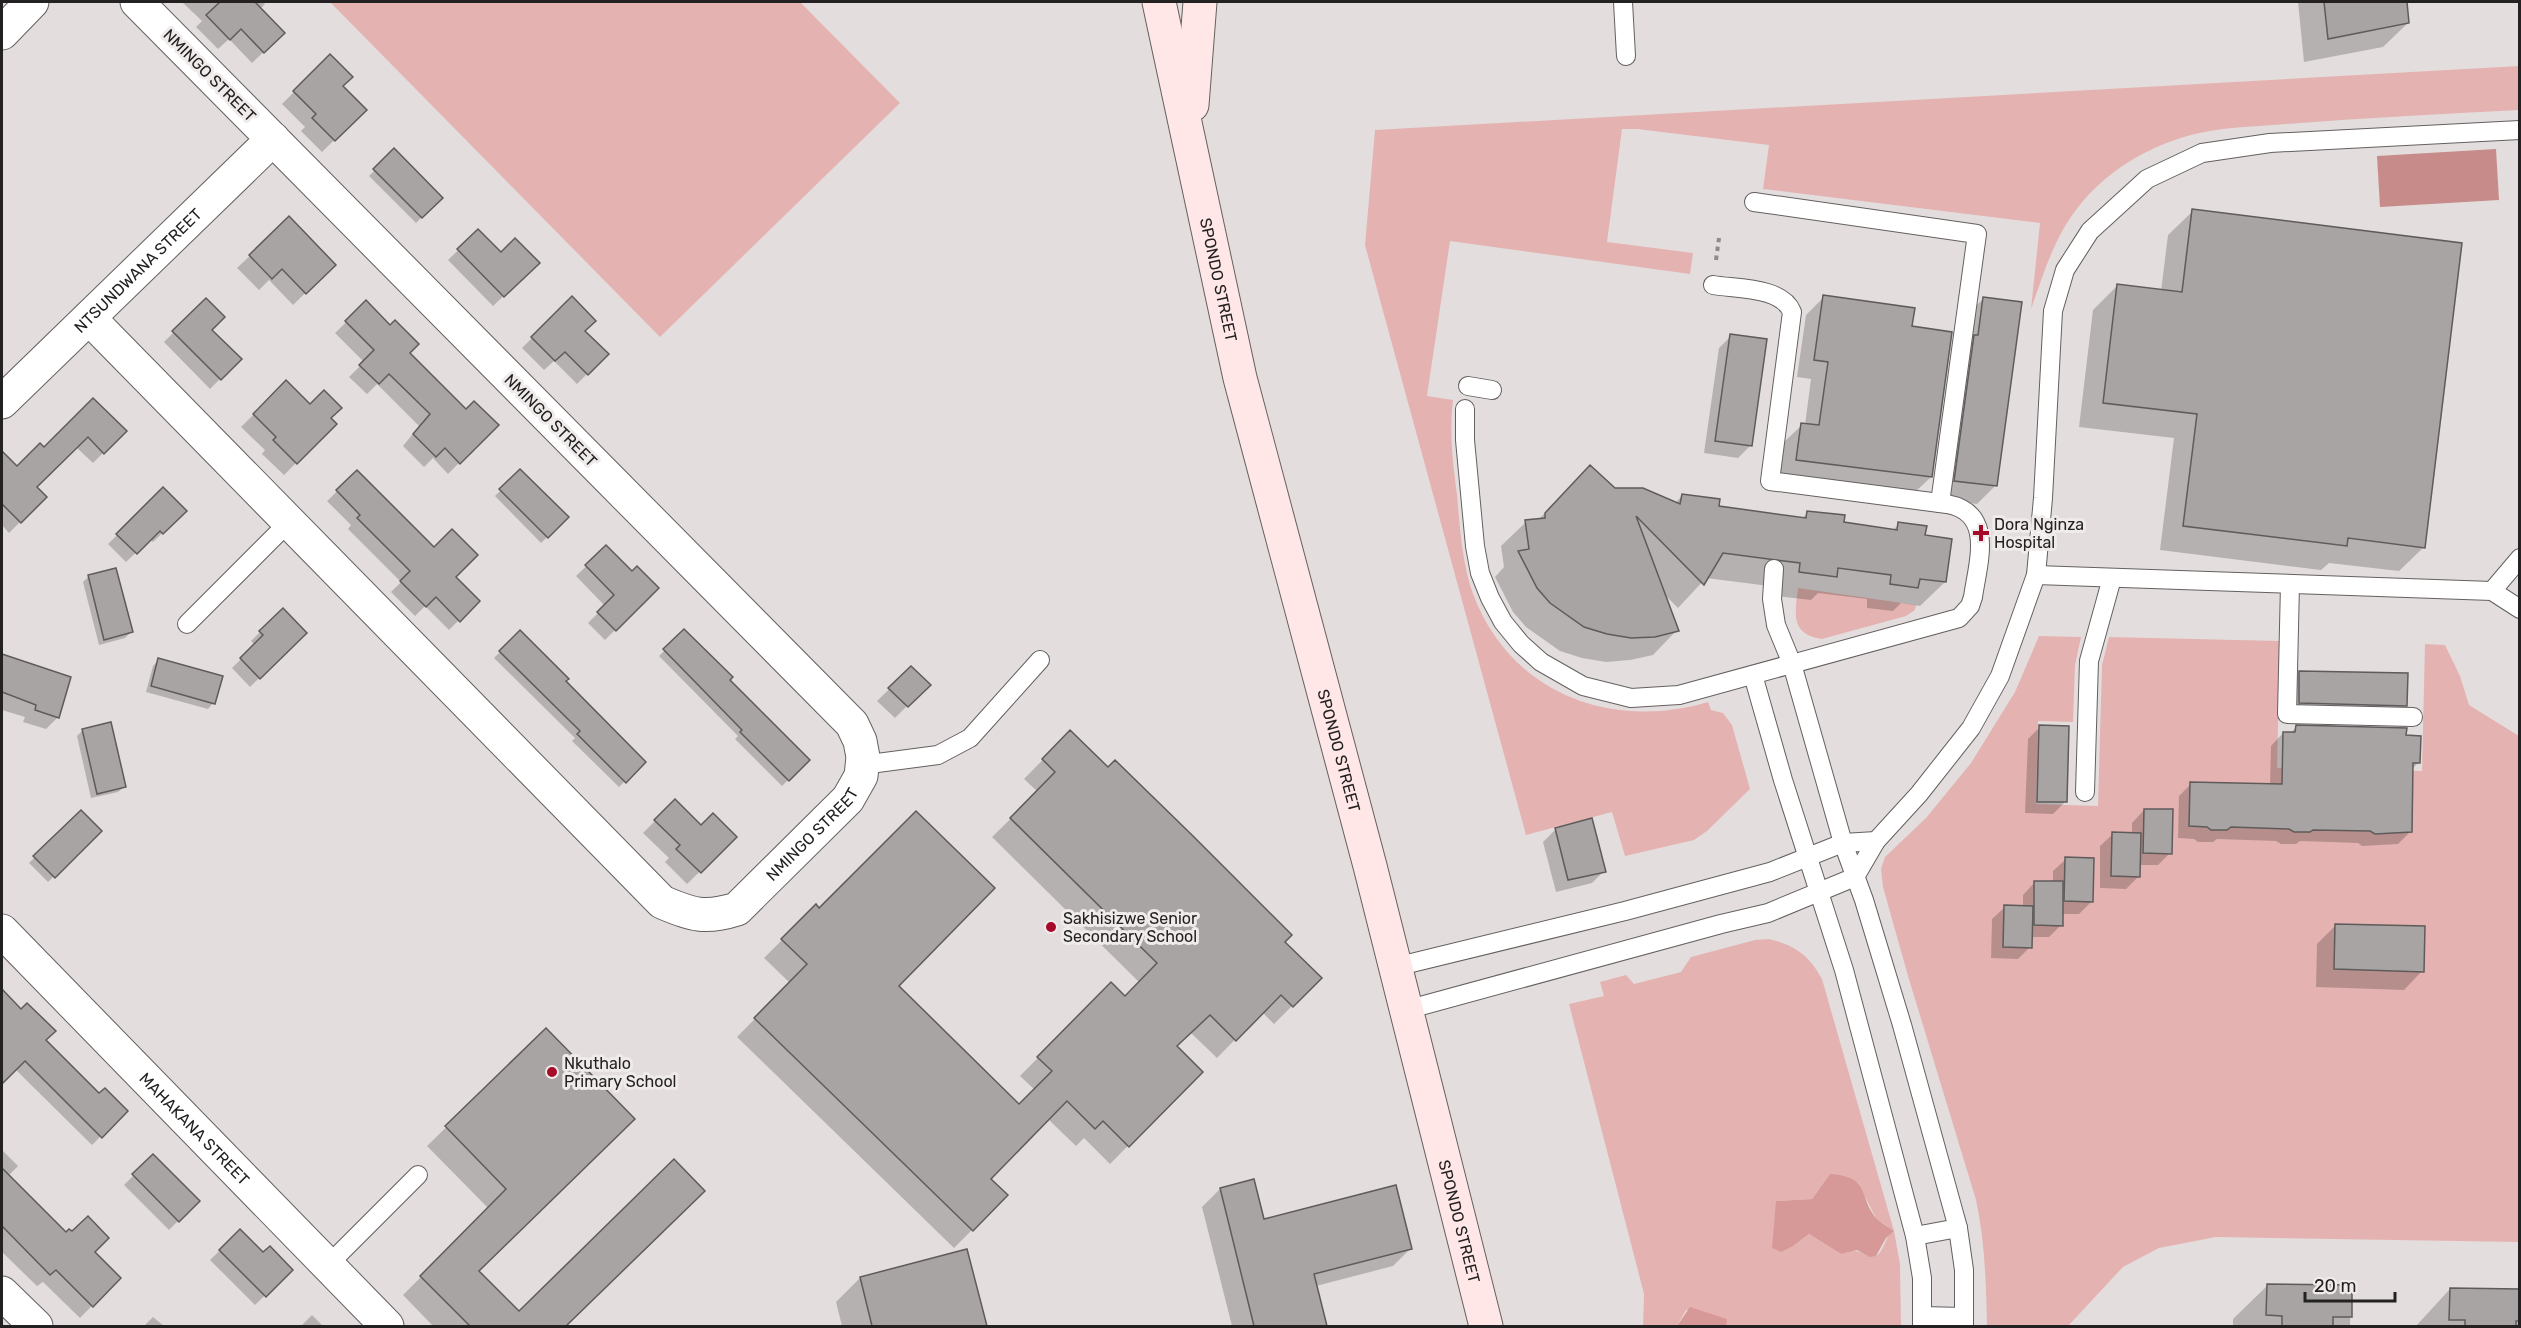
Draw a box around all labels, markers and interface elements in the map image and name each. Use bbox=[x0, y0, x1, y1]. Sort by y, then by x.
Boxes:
street label: NMINGO STREET bbox=[159, 25, 260, 126]
street label: NTSUNDWANA STREET bbox=[70, 205, 206, 337]
street label: SPONDO STREET bbox=[1196, 216, 1241, 343]
street label: NMINGO STREET bbox=[500, 370, 601, 471]
place label: Dora Nginza Hospital bbox=[1994, 515, 2084, 552]
marker: Dora Nginza Hospital bbox=[1972, 524, 1990, 542]
street label: SPONDO STREET bbox=[1313, 687, 1364, 814]
street label: NMINGO STREET bbox=[762, 785, 862, 885]
place label: Sakhisizwe Senior Secondary School bbox=[1063, 909, 1197, 946]
marker: Sakhisizwe Senior Secondary School bbox=[1044, 920, 1058, 934]
place label: Nkuthalo Primary School bbox=[564, 1054, 676, 1091]
marker: Nkuthalo Primary School bbox=[545, 1065, 559, 1079]
street label: MAHAKANA STREET bbox=[135, 1069, 253, 1189]
street label: SPONDO STREET bbox=[1434, 1158, 1484, 1285]
scale bar bbox=[2305, 1265, 2395, 1303]
text: 20 m bbox=[2314, 1275, 2356, 1297]

